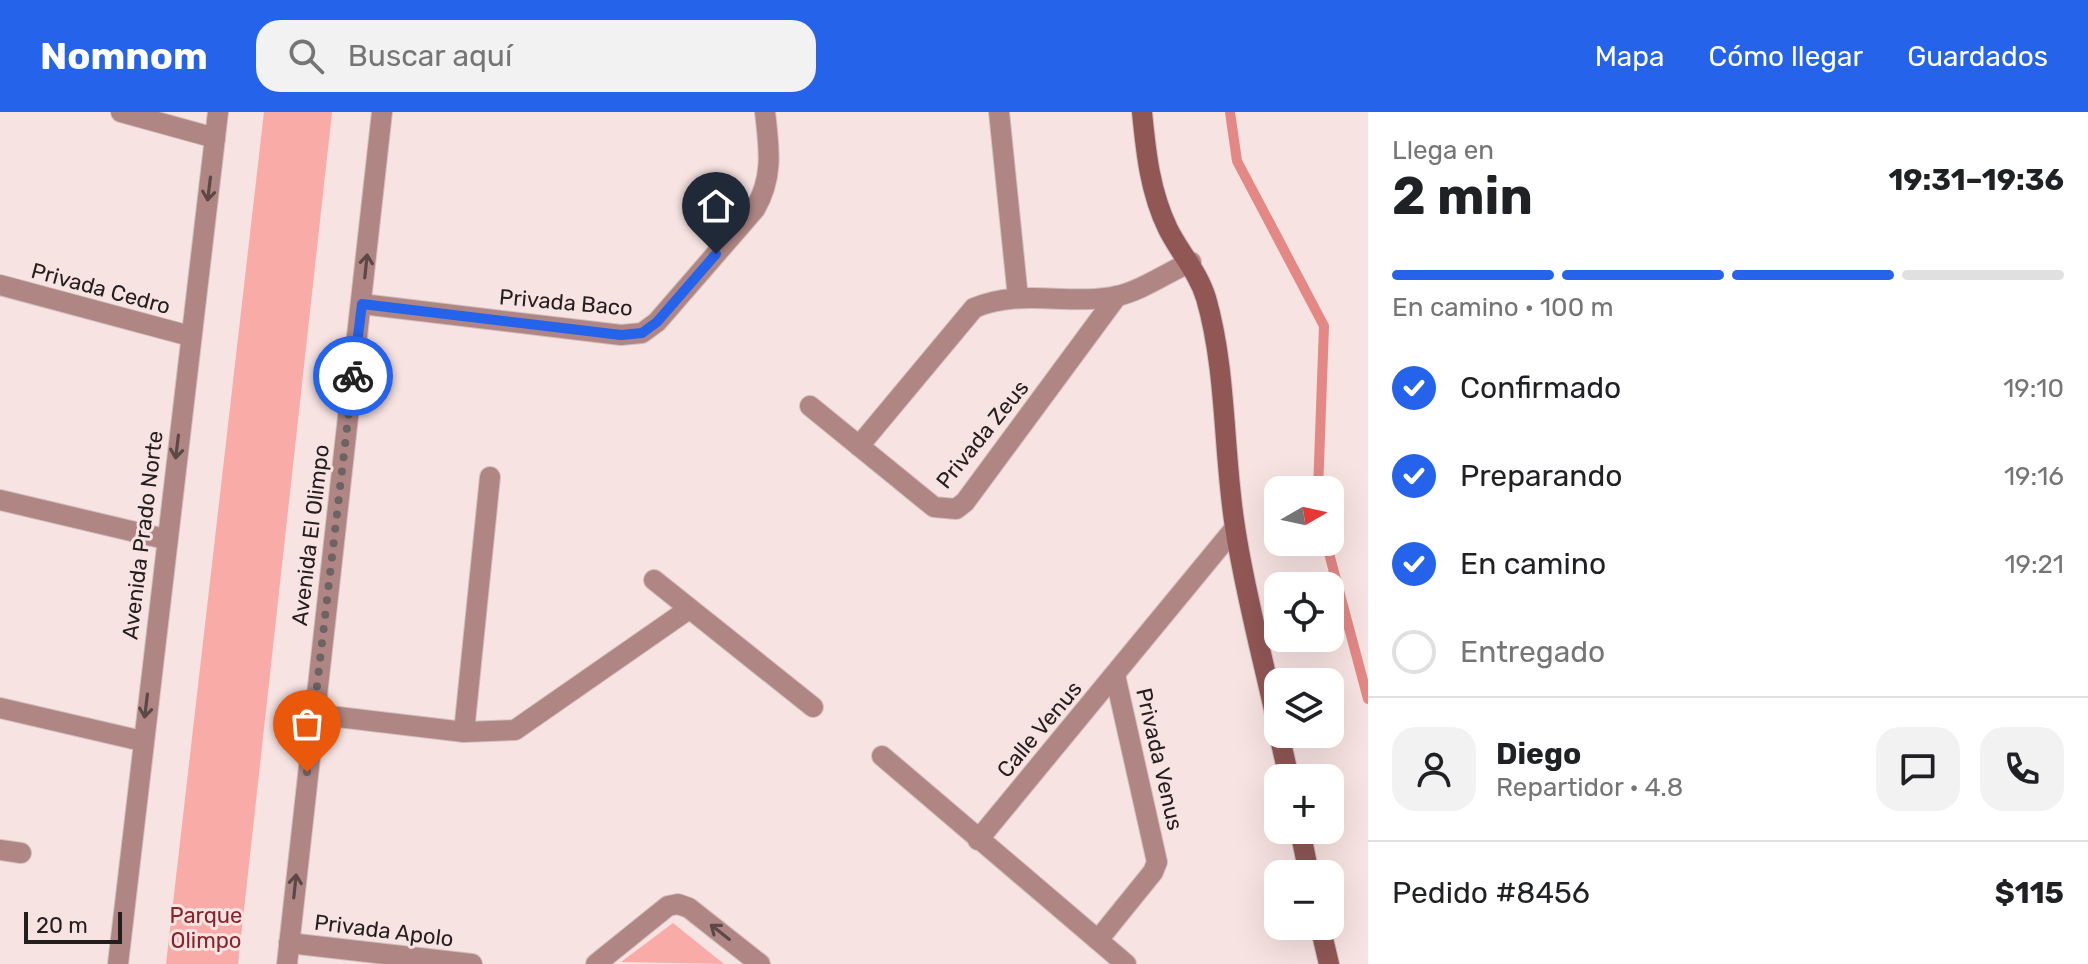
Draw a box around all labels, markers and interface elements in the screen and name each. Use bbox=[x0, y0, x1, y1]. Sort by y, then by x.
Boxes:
search box bbox=[256, 20, 816, 92]
text: Nomnom bbox=[40, 33, 208, 79]
icon: search bbox=[284, 34, 328, 78]
text: Buscar aquí bbox=[348, 38, 512, 74]
text: Mapa bbox=[1595, 40, 1664, 73]
text: Cómo llegar bbox=[1708, 40, 1863, 73]
text: Guardados bbox=[1907, 40, 2048, 73]
text: Llega en bbox=[1392, 135, 1494, 166]
text: 19:31–19:36 bbox=[1888, 162, 2064, 198]
text: 2 min bbox=[1392, 165, 1533, 227]
pin bbox=[682, 172, 750, 254]
one-way arrow bbox=[201, 176, 216, 202]
icon: home bbox=[694, 184, 738, 228]
one-way arrow bbox=[358, 254, 373, 280]
street label: Privada Cedro bbox=[28, 257, 174, 320]
street label: Privada Baco bbox=[498, 283, 634, 322]
text: En camino · 100 m bbox=[1392, 292, 1614, 323]
courier bbox=[313, 336, 393, 416]
icon: bike bbox=[331, 354, 375, 398]
icon: check bbox=[1392, 366, 1436, 410]
text: Confirmado bbox=[1460, 370, 1621, 406]
text: 19:10 bbox=[2003, 373, 2064, 404]
street label: Privada Zeus bbox=[930, 375, 1034, 494]
street label: Avenida Prado Norte bbox=[116, 429, 169, 641]
one-way arrow bbox=[169, 434, 184, 460]
street label: Avenida El Olimpo bbox=[286, 443, 335, 627]
icon: check bbox=[1392, 454, 1436, 498]
text: Preparando bbox=[1460, 458, 1623, 494]
text: 19:16 bbox=[2004, 461, 2064, 492]
north arrow bbox=[1264, 476, 1344, 556]
map controls bbox=[1264, 476, 1344, 940]
icon: check bbox=[1392, 542, 1436, 586]
text: En camino bbox=[1460, 546, 1606, 582]
text: 19:21 bbox=[2004, 549, 2064, 580]
button: locate bbox=[1264, 572, 1344, 652]
text: Entregado bbox=[1460, 634, 1605, 670]
button: layers bbox=[1264, 668, 1344, 748]
street label: Calle Venus bbox=[991, 675, 1088, 783]
street label: Privada Venus bbox=[1130, 685, 1189, 833]
pin bbox=[273, 690, 341, 772]
one-way arrow bbox=[139, 692, 154, 719]
icon: bag bbox=[285, 702, 329, 746]
button: person bbox=[1392, 727, 1476, 811]
button: chat bbox=[1876, 727, 1960, 811]
button: phone bbox=[1980, 727, 2064, 811]
text: Diego bbox=[1496, 736, 1581, 772]
button: + bbox=[1264, 764, 1344, 844]
text: Repartidor · 4.8 bbox=[1496, 772, 1683, 803]
button: − bbox=[1264, 860, 1344, 940]
one-way arrow bbox=[288, 874, 303, 900]
text: Pedido #8456 bbox=[1392, 875, 1590, 911]
text: $115 bbox=[1995, 875, 2064, 911]
park label: Parque Olimpo bbox=[170, 902, 242, 954]
scale bar bbox=[24, 908, 122, 944]
street label: Privada Apolo bbox=[313, 909, 455, 952]
text: 20 m bbox=[36, 912, 88, 939]
one-way arrow bbox=[710, 923, 731, 941]

